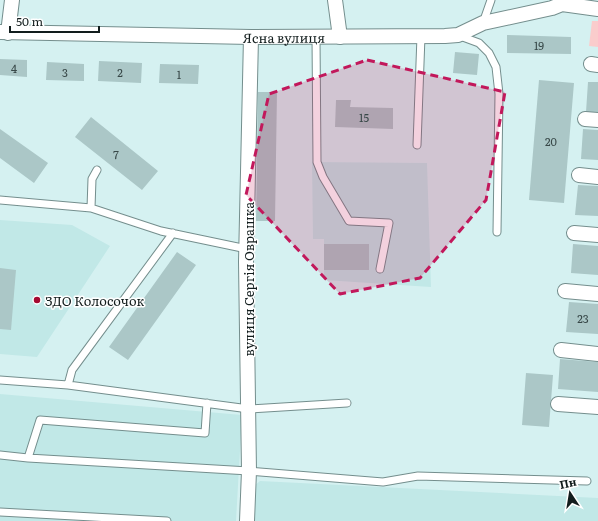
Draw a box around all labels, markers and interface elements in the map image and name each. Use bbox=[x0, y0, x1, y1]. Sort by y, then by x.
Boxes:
scale bar bbox=[10, 8, 99, 34]
text: 50 m bbox=[16, 12, 43, 30]
street label: Ясна вулиця bbox=[243, 27, 325, 47]
house number: 19 bbox=[534, 37, 544, 53]
house number: 4 bbox=[11, 60, 17, 76]
house number: 3 bbox=[62, 64, 68, 80]
house number: 2 bbox=[117, 64, 123, 80]
house number: 1 bbox=[177, 66, 182, 82]
house number: 15 bbox=[359, 109, 369, 125]
house number: 20 bbox=[545, 133, 557, 149]
house number: 7 bbox=[113, 146, 119, 162]
street label: вулиця Сергія Оврашка bbox=[239, 202, 258, 356]
place label: ЗДО Колосочок bbox=[45, 291, 145, 310]
marker: ЗДО Колосочок bbox=[32, 295, 42, 305]
house number: 23 bbox=[577, 310, 589, 326]
north arrow bbox=[550, 473, 590, 513]
text: Пн bbox=[558, 473, 578, 492]

